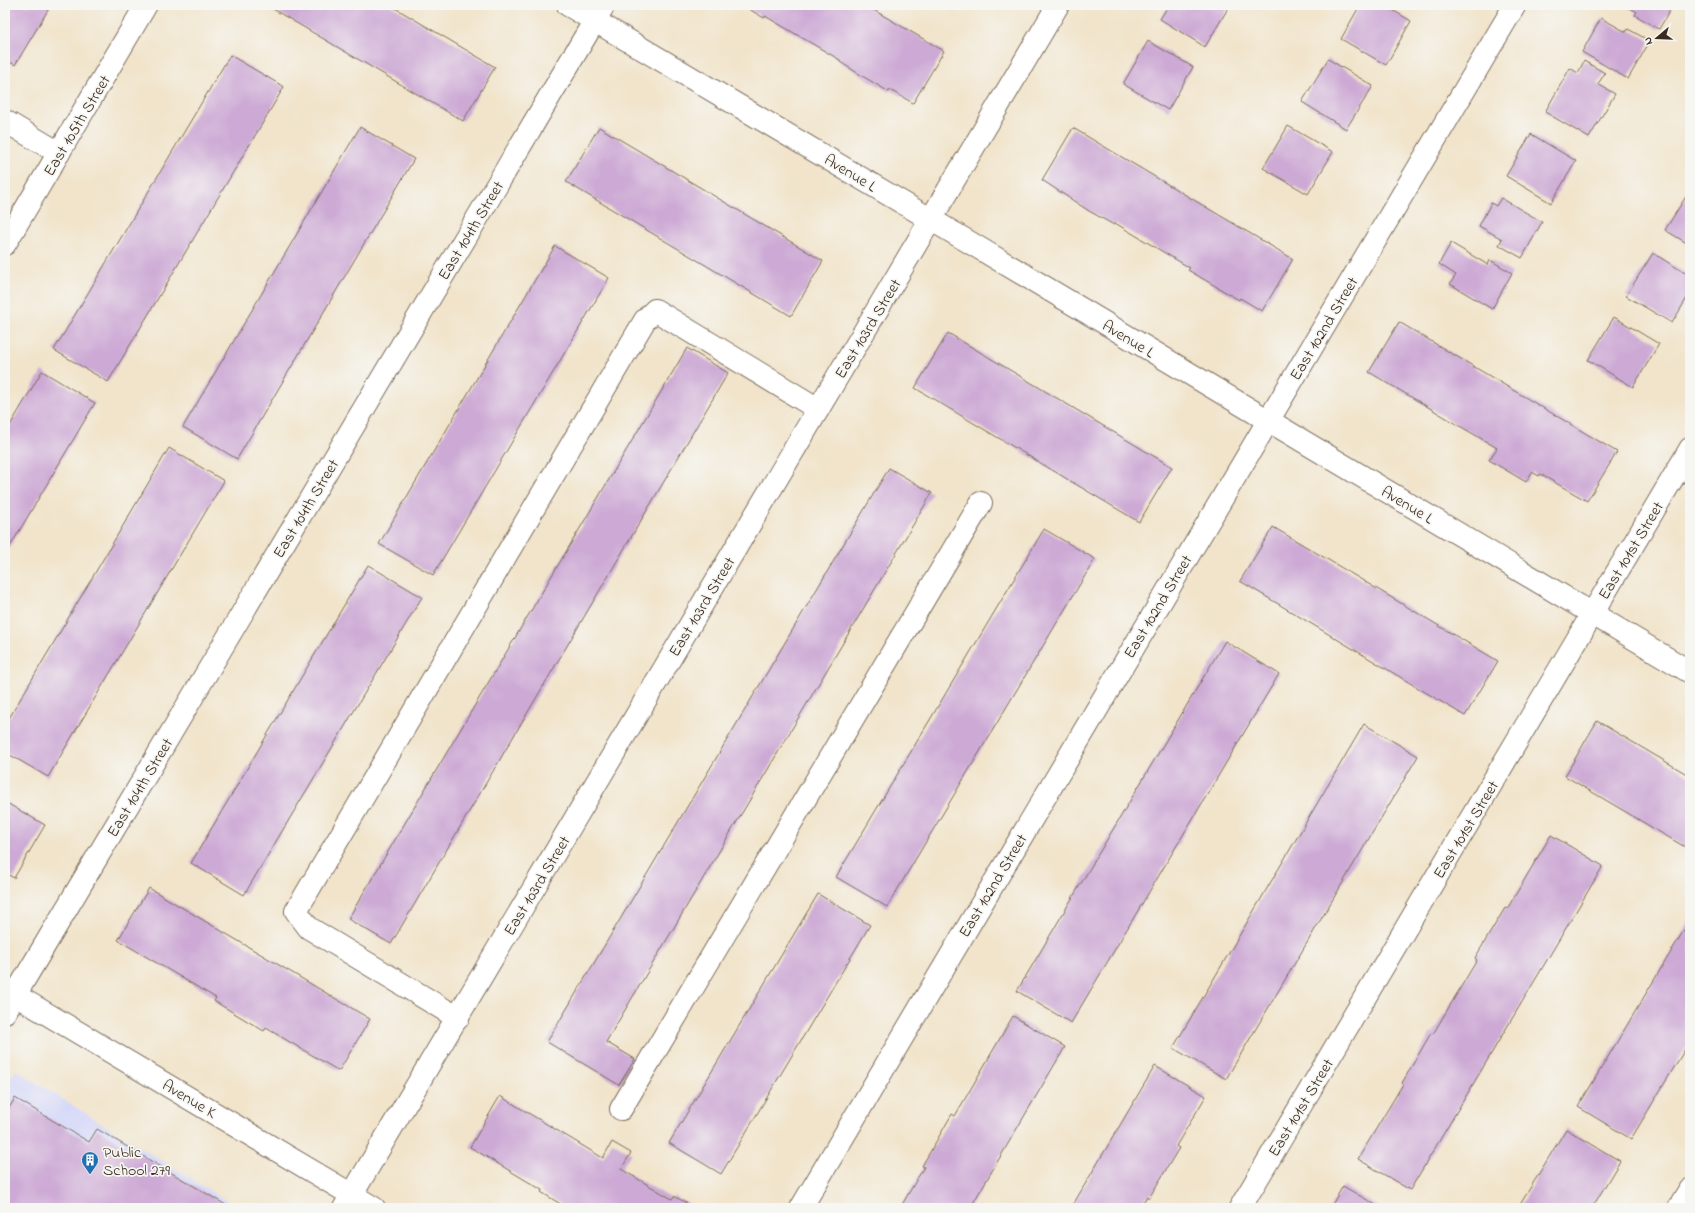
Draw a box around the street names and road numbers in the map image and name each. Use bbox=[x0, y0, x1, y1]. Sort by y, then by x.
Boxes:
street label: East 105th Street bbox=[38, 70, 118, 181]
street label: Avenue L bbox=[819, 149, 881, 199]
street label: East 104th Street bbox=[433, 176, 511, 285]
street label: East 102nd Street bbox=[1284, 272, 1365, 385]
street label: East 103rd Street bbox=[829, 274, 908, 384]
street label: Avenue L bbox=[1097, 315, 1159, 365]
street label: East 104th Street bbox=[268, 454, 346, 563]
street label: Avenue L bbox=[1376, 481, 1438, 531]
street label: East 101st Street bbox=[1593, 497, 1671, 605]
street label: East 102nd Street bbox=[1118, 550, 1199, 663]
street label: East 103rd Street bbox=[663, 552, 742, 662]
street label: East 104th Street bbox=[102, 733, 180, 842]
street label: East 101st Street bbox=[1428, 776, 1506, 884]
street label: East 102nd Street bbox=[953, 829, 1034, 942]
street label: East 103rd Street bbox=[498, 831, 577, 941]
street label: East 101st Street bbox=[1263, 1054, 1341, 1162]
street label: Avenue K bbox=[157, 1074, 221, 1125]

